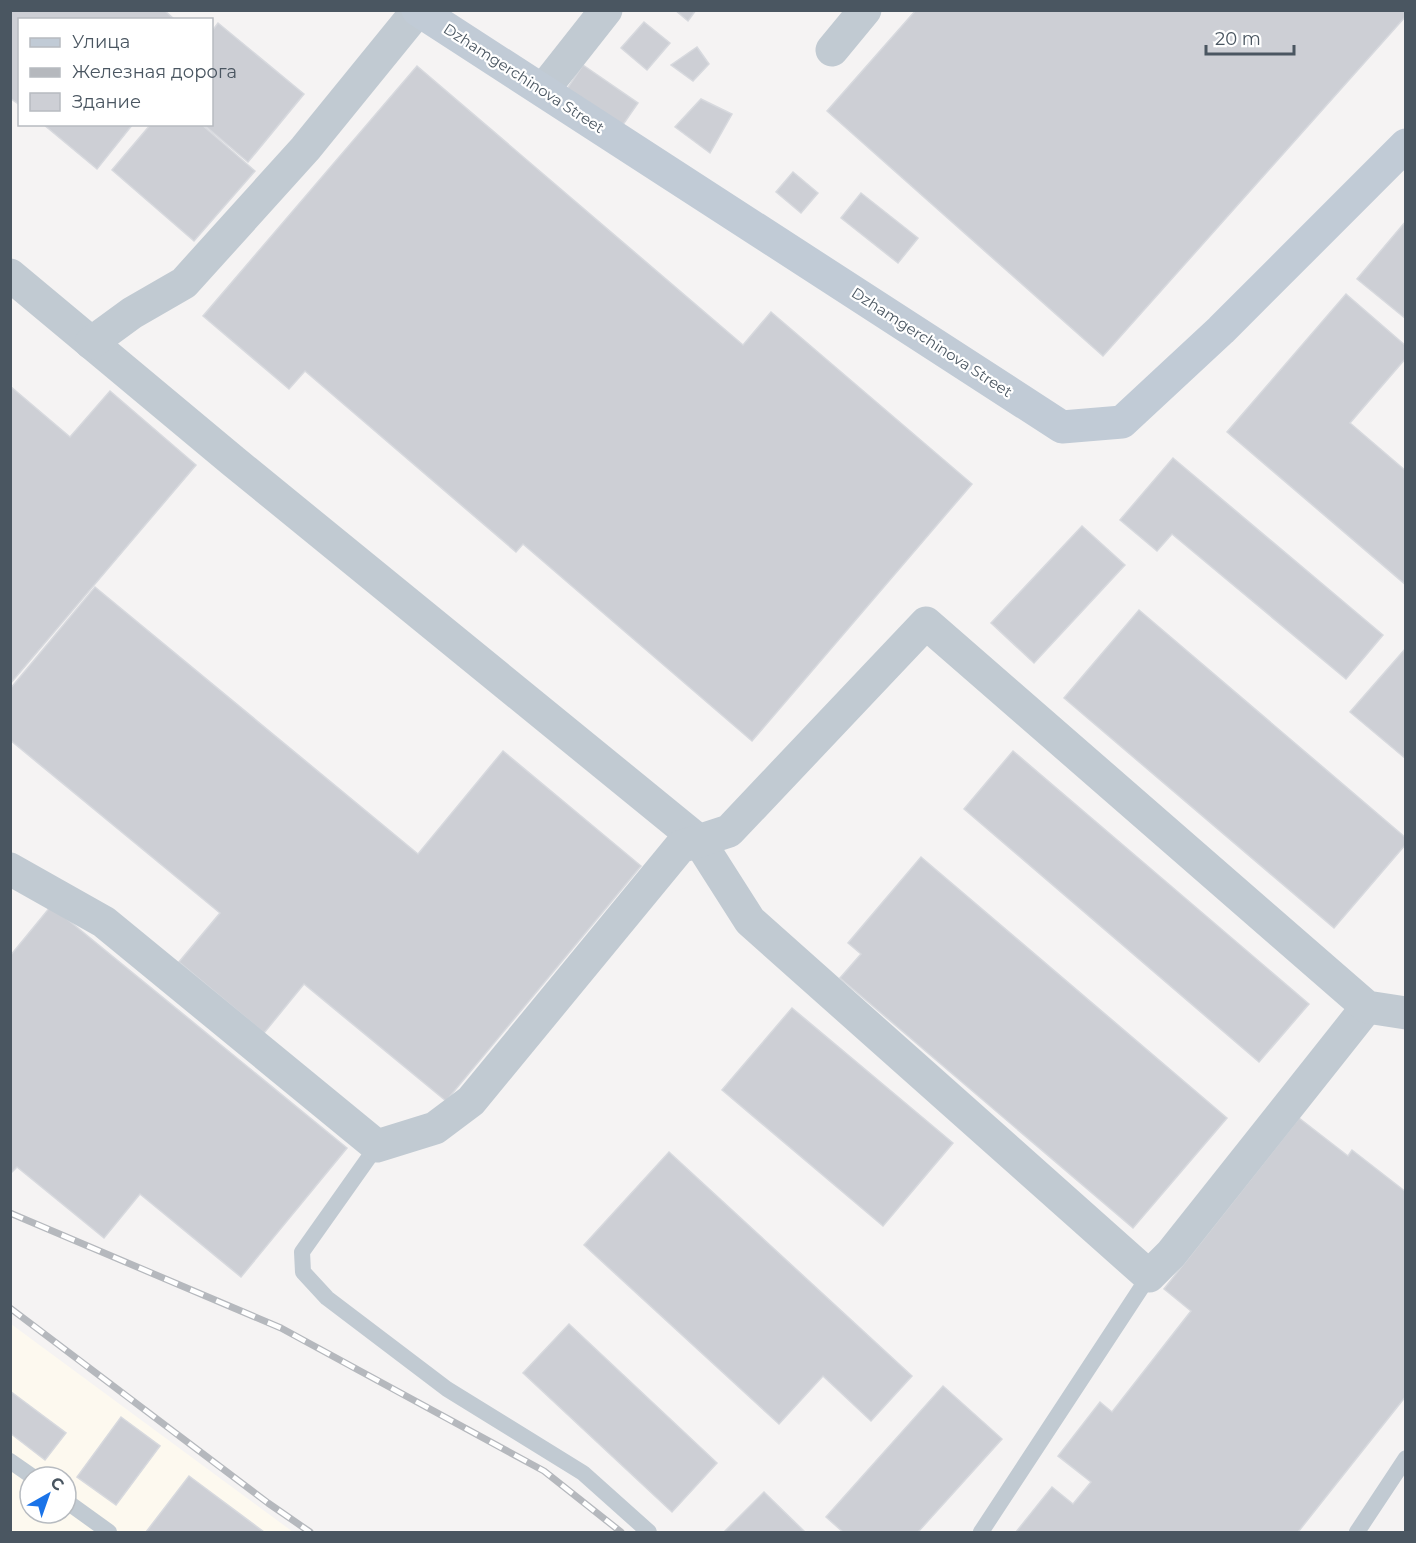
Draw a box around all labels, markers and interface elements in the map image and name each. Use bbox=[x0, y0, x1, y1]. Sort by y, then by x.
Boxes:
legend bbox=[18, 18, 213, 126]
scale bar bbox=[1206, 18, 1294, 56]
street label: Dzhamgerchinova Street bbox=[440, 19, 608, 137]
text: 20 m bbox=[1215, 28, 1261, 50]
text: Улица bbox=[72, 31, 130, 53]
text: Железная дорога bbox=[72, 61, 237, 83]
text: Здание bbox=[72, 91, 141, 113]
street label: Dzhamgerchinova Street bbox=[848, 283, 1016, 401]
north arrow bbox=[18, 1465, 78, 1525]
text: С bbox=[47, 1473, 68, 1495]

